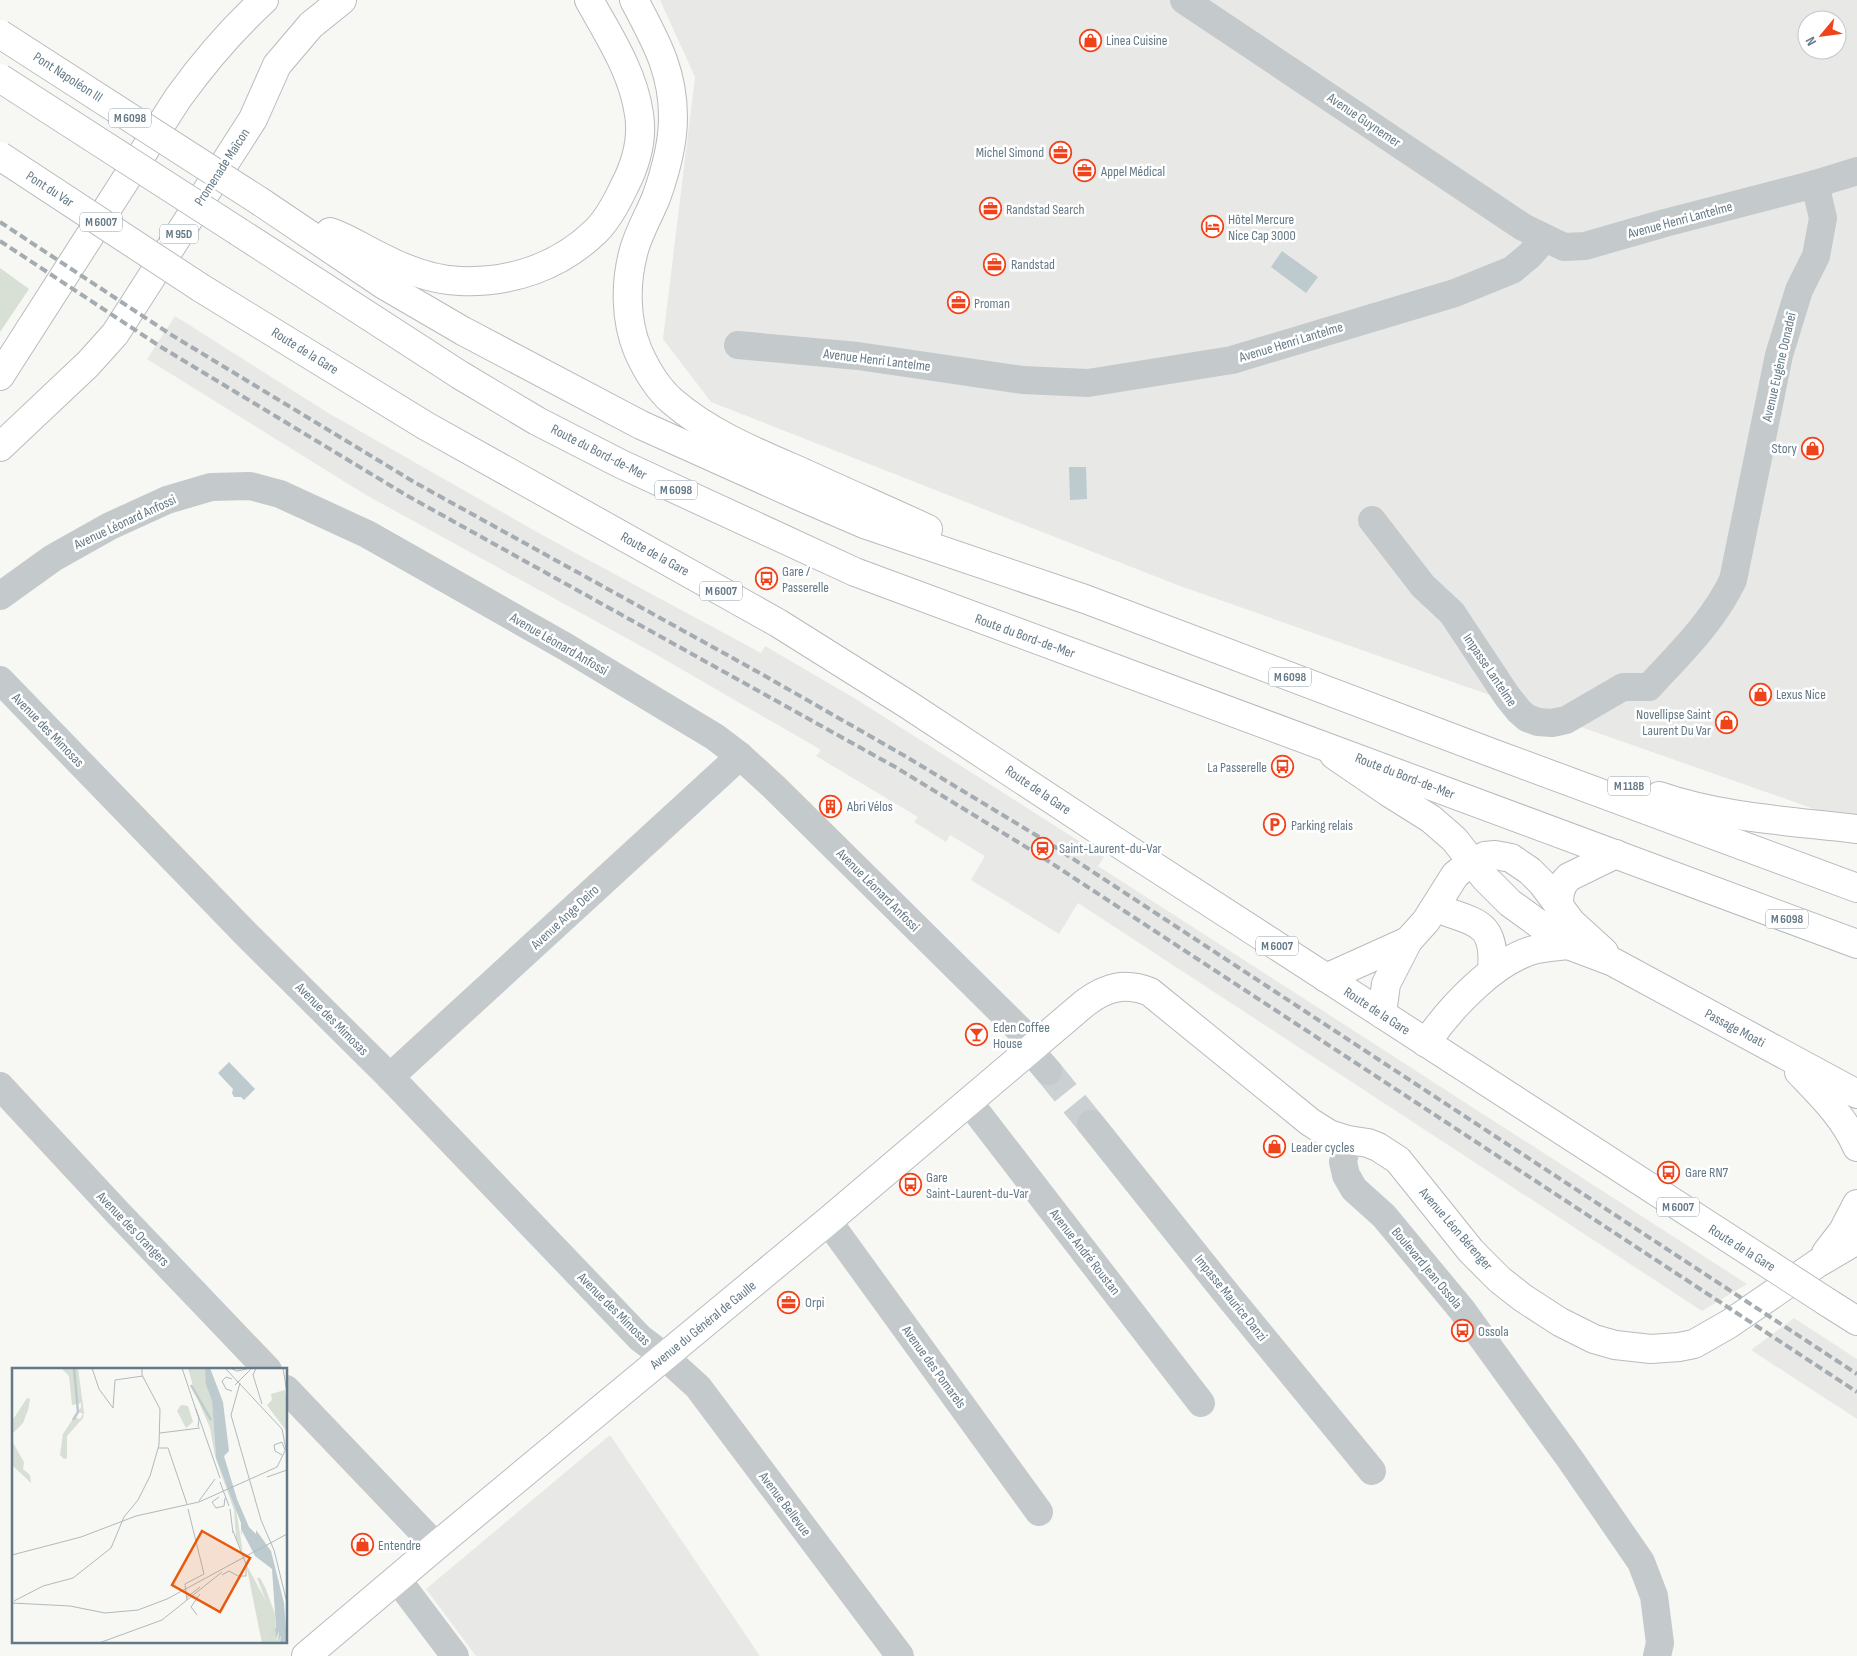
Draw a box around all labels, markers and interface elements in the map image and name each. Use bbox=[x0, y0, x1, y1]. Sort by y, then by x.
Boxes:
north arrow bbox=[1797, 10, 1847, 60]
shop icon: Linea Cuisine bbox=[1078, 28, 1102, 52]
place label: Linea Cuisine bbox=[1106, 32, 1167, 49]
text: N bbox=[1802, 34, 1820, 48]
street label: Pont Napoléon III bbox=[30, 48, 106, 106]
street label: Avenue Guynemer bbox=[1323, 89, 1404, 151]
road number: M 6098 bbox=[109, 109, 151, 128]
street label: Promenade Maïcon bbox=[191, 125, 253, 209]
office icon: Michel Simond bbox=[1048, 140, 1072, 164]
place label: Michel Simond bbox=[976, 144, 1044, 161]
office icon: Appel Médical bbox=[1073, 159, 1097, 183]
place label: Appel Médical bbox=[1100, 163, 1165, 180]
street label: Pont du Var bbox=[23, 167, 77, 211]
office icon: Randstad Search bbox=[978, 197, 1002, 221]
street label: Avenue Henri Lantelme bbox=[1625, 198, 1734, 242]
place label: Randstad Search bbox=[1006, 201, 1085, 218]
place label: Hôtel Mercure Nice Cap 3000 bbox=[1228, 211, 1296, 244]
road number: M 6007 bbox=[80, 212, 122, 232]
hotel icon: Hôtel Mercure Nice Cap 3000 bbox=[1200, 215, 1224, 239]
road number: M 95D bbox=[160, 224, 198, 243]
office icon: Randstad bbox=[983, 252, 1007, 276]
place label: Randstad bbox=[1011, 256, 1055, 273]
office icon: Proman bbox=[946, 291, 970, 315]
place label: Proman bbox=[974, 295, 1010, 312]
street label: Avenue Eugène Donadeï bbox=[1758, 311, 1800, 424]
street label: Avenue Henri Lantelme bbox=[1236, 318, 1345, 366]
street label: Route de la Gare bbox=[268, 324, 342, 378]
street label: Avenue Henri Lantelme bbox=[822, 345, 931, 375]
street label: Route du Bord-de-Mer bbox=[548, 421, 650, 483]
shop icon: Story bbox=[1801, 436, 1825, 460]
place label: Story bbox=[1772, 440, 1798, 457]
road number: M 6098 bbox=[655, 480, 697, 500]
street label: Avenue Léonard Anfossi bbox=[70, 491, 179, 553]
street label: Route de la Gare bbox=[618, 528, 692, 580]
place label: Gare / Passerelle bbox=[782, 563, 829, 596]
bus stop icon: Gare / Passerelle bbox=[754, 567, 778, 591]
road number: M 6007 bbox=[700, 582, 742, 600]
street label: Avenue Léonard Anfossi bbox=[506, 609, 611, 679]
street label: Route du Bord-de-Mer bbox=[973, 610, 1077, 662]
street label: Impasse Lantelme bbox=[1459, 630, 1521, 710]
road number: M 6098 bbox=[1269, 668, 1311, 686]
shop icon: Lexus Nice bbox=[1748, 682, 1772, 706]
place label: Lexus Nice bbox=[1776, 686, 1826, 703]
street label: Avenue des Mimosas bbox=[8, 689, 88, 771]
place label: Novellipse Saint Laurent Du Var bbox=[1636, 706, 1711, 739]
shop icon: Novellipse Saint Laurent Du Var bbox=[1715, 710, 1739, 734]
street label: Route du Bord-de-Mer bbox=[1353, 749, 1457, 803]
bus stop icon: La Passerelle bbox=[1271, 755, 1295, 779]
place label: La Passerelle bbox=[1207, 759, 1267, 776]
street label: Route de la Gare bbox=[1002, 762, 1074, 818]
road number: M 118B bbox=[1608, 776, 1650, 796]
building icon: Abri Vélos bbox=[819, 794, 843, 818]
place label: Abri Vélos bbox=[846, 798, 893, 815]
parking icon: Parking relais bbox=[1263, 813, 1287, 837]
place label: Parking relais bbox=[1291, 817, 1353, 834]
station icon: Saint-Laurent-du-Var bbox=[1031, 836, 1055, 860]
place label: Saint-Laurent-du-Var bbox=[1059, 840, 1162, 857]
street label: Avenue Léonard Anfossi bbox=[832, 844, 923, 935]
street label: Avenue Ange Deiro bbox=[527, 881, 603, 954]
road number: M 6098 bbox=[1766, 910, 1808, 929]
road number: M 6007 bbox=[1256, 936, 1298, 956]
street label: Avenue des Mimosas bbox=[291, 978, 372, 1059]
street label: Route de la Gare bbox=[1341, 983, 1413, 1039]
street label: Passage Moati bbox=[1702, 1005, 1768, 1051]
place label: Eden Coffee House bbox=[993, 1019, 1050, 1052]
bar icon: Eden Coffee House bbox=[965, 1023, 989, 1047]
shop icon: Leader cycles bbox=[1263, 1135, 1287, 1159]
place label: Leader cycles bbox=[1291, 1139, 1354, 1156]
bus stop icon: Gare RN7 bbox=[1657, 1160, 1681, 1184]
place label: Gare RN7 bbox=[1685, 1164, 1729, 1181]
place label: Gare Saint-Laurent-du-Var bbox=[926, 1169, 1029, 1202]
bus stop icon: Gare Saint-Laurent-du-Var bbox=[898, 1173, 922, 1197]
street label: Avenue Léon Bérenger bbox=[1415, 1184, 1496, 1274]
street label: Avenue des Orangers bbox=[92, 1187, 173, 1270]
road number: M 6007 bbox=[1657, 1198, 1699, 1216]
street label: Avenue André Roustan bbox=[1045, 1205, 1124, 1299]
street label: Route de la Gare bbox=[1705, 1221, 1779, 1275]
street label: Boulevard Jean Ossola bbox=[1388, 1224, 1466, 1312]
street label: Impasse Maurice Danzi bbox=[1191, 1251, 1271, 1345]
street label: Avenue des Mimosas bbox=[573, 1268, 654, 1349]
street label: Avenue du Général de Gaulle bbox=[646, 1277, 759, 1374]
office icon: Orpi bbox=[777, 1290, 801, 1314]
place label: Orpi bbox=[805, 1294, 824, 1311]
bus stop icon: Ossola bbox=[1450, 1319, 1474, 1343]
street label: Avenue des Pomarels bbox=[898, 1321, 970, 1412]
place label: Ossola bbox=[1478, 1323, 1509, 1340]
inset map bbox=[12, 1368, 288, 1644]
street label: Avenue Bellevue bbox=[755, 1468, 815, 1539]
shop icon: Entendre bbox=[350, 1533, 374, 1557]
place label: Entendre bbox=[378, 1537, 421, 1554]

